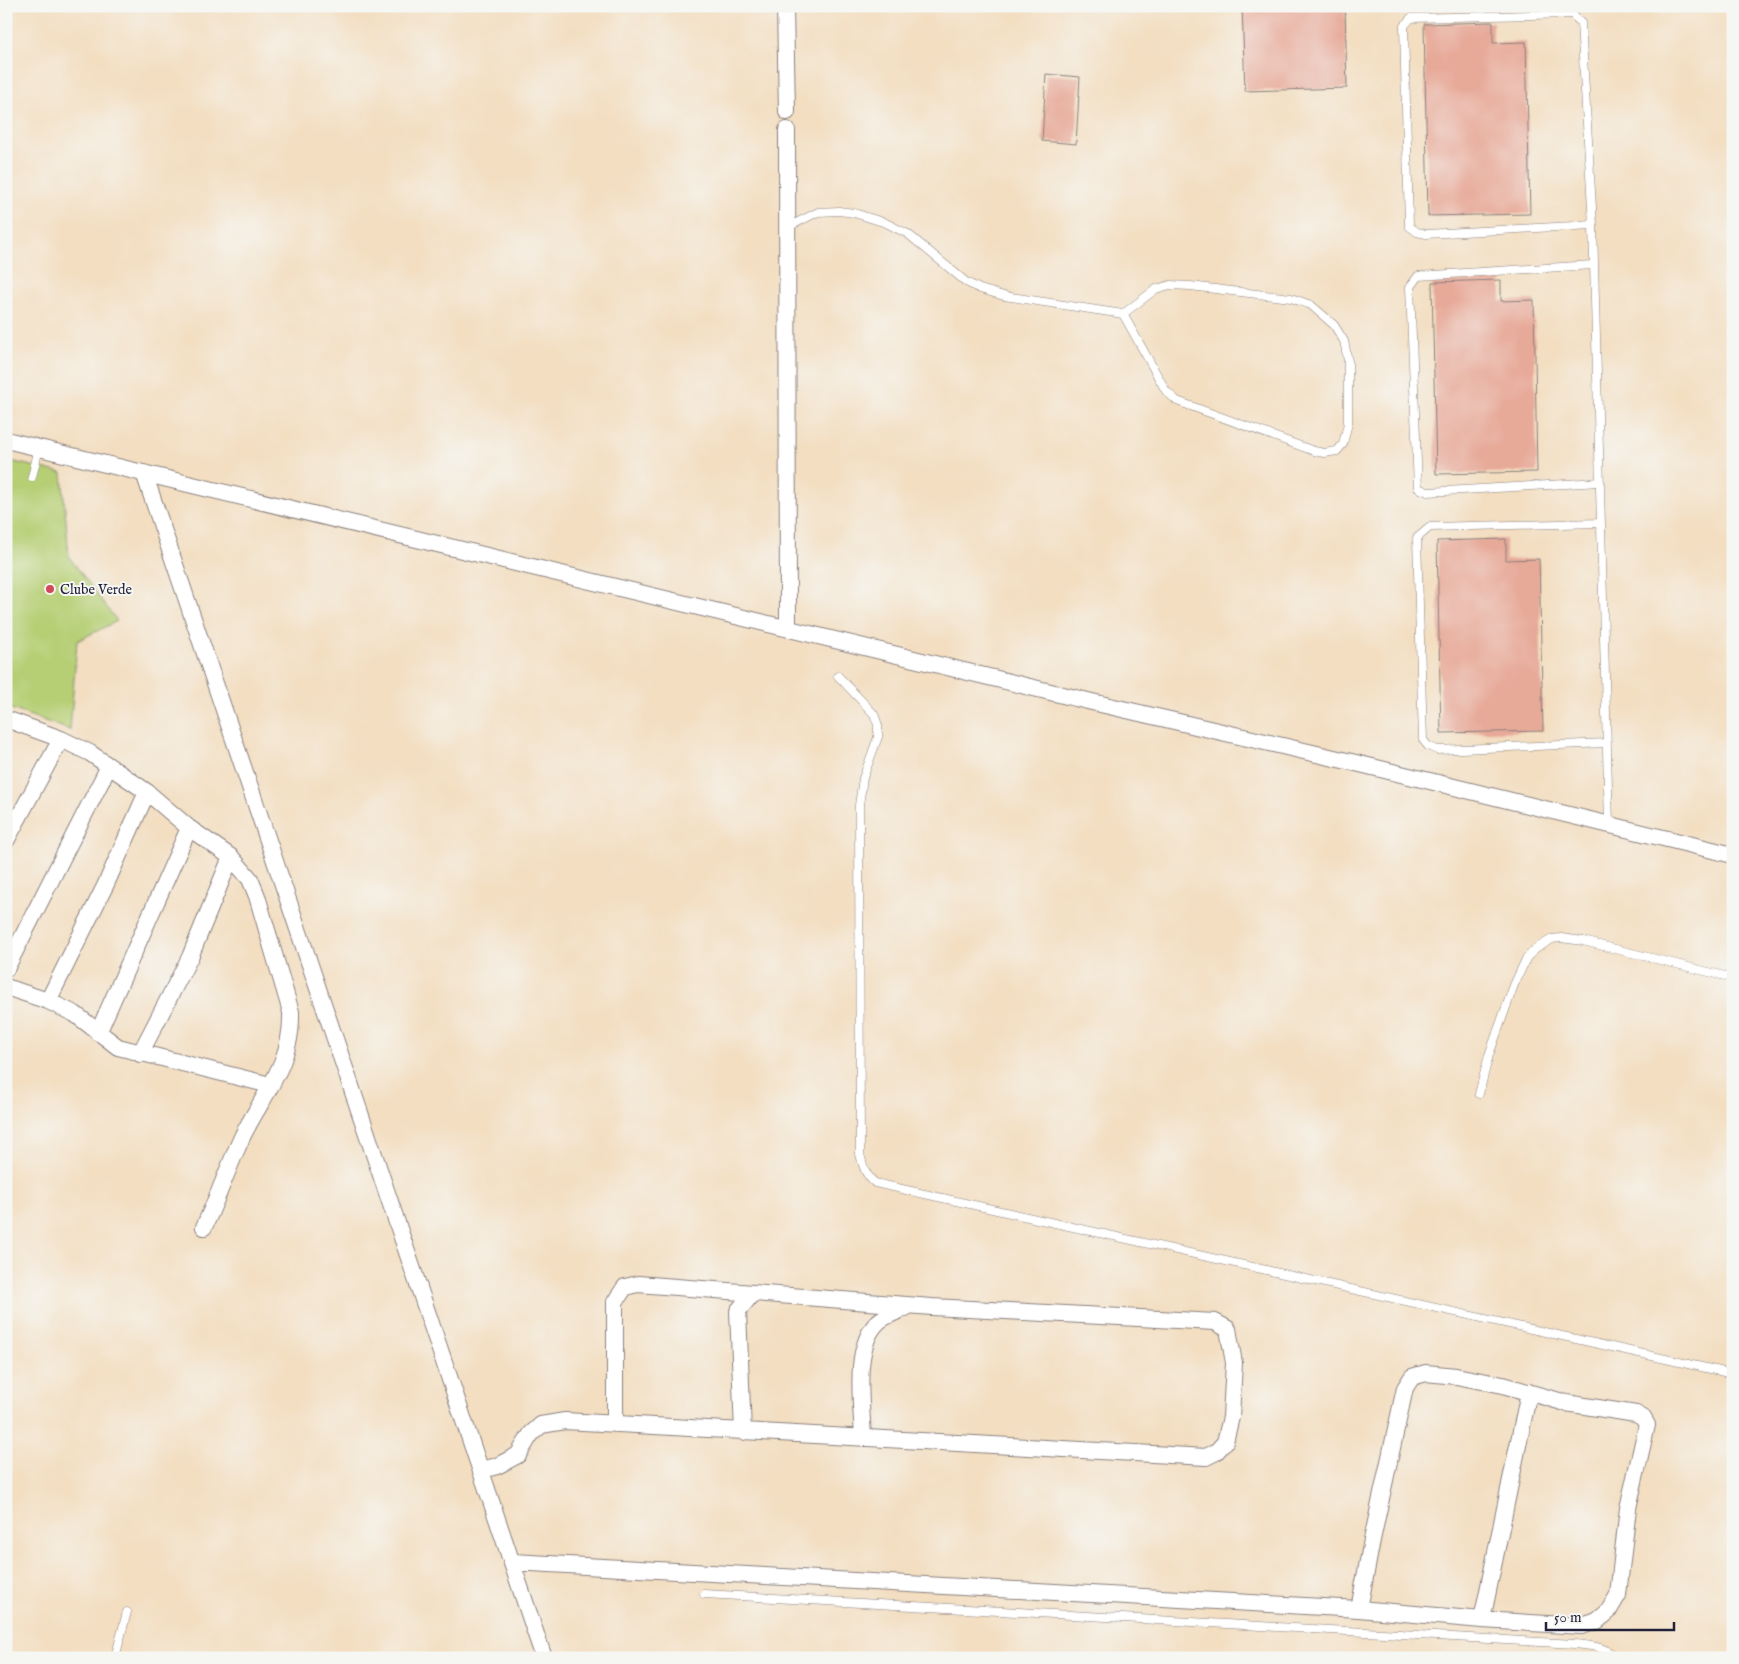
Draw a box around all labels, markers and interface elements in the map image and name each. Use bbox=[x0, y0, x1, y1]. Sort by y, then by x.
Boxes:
place label: Clube Verde bbox=[60, 581, 132, 599]
marker: Clube Verde bbox=[44, 583, 56, 595]
scale bar bbox=[1546, 1599, 1674, 1631]
text: 50 m bbox=[1554, 1608, 1582, 1627]

